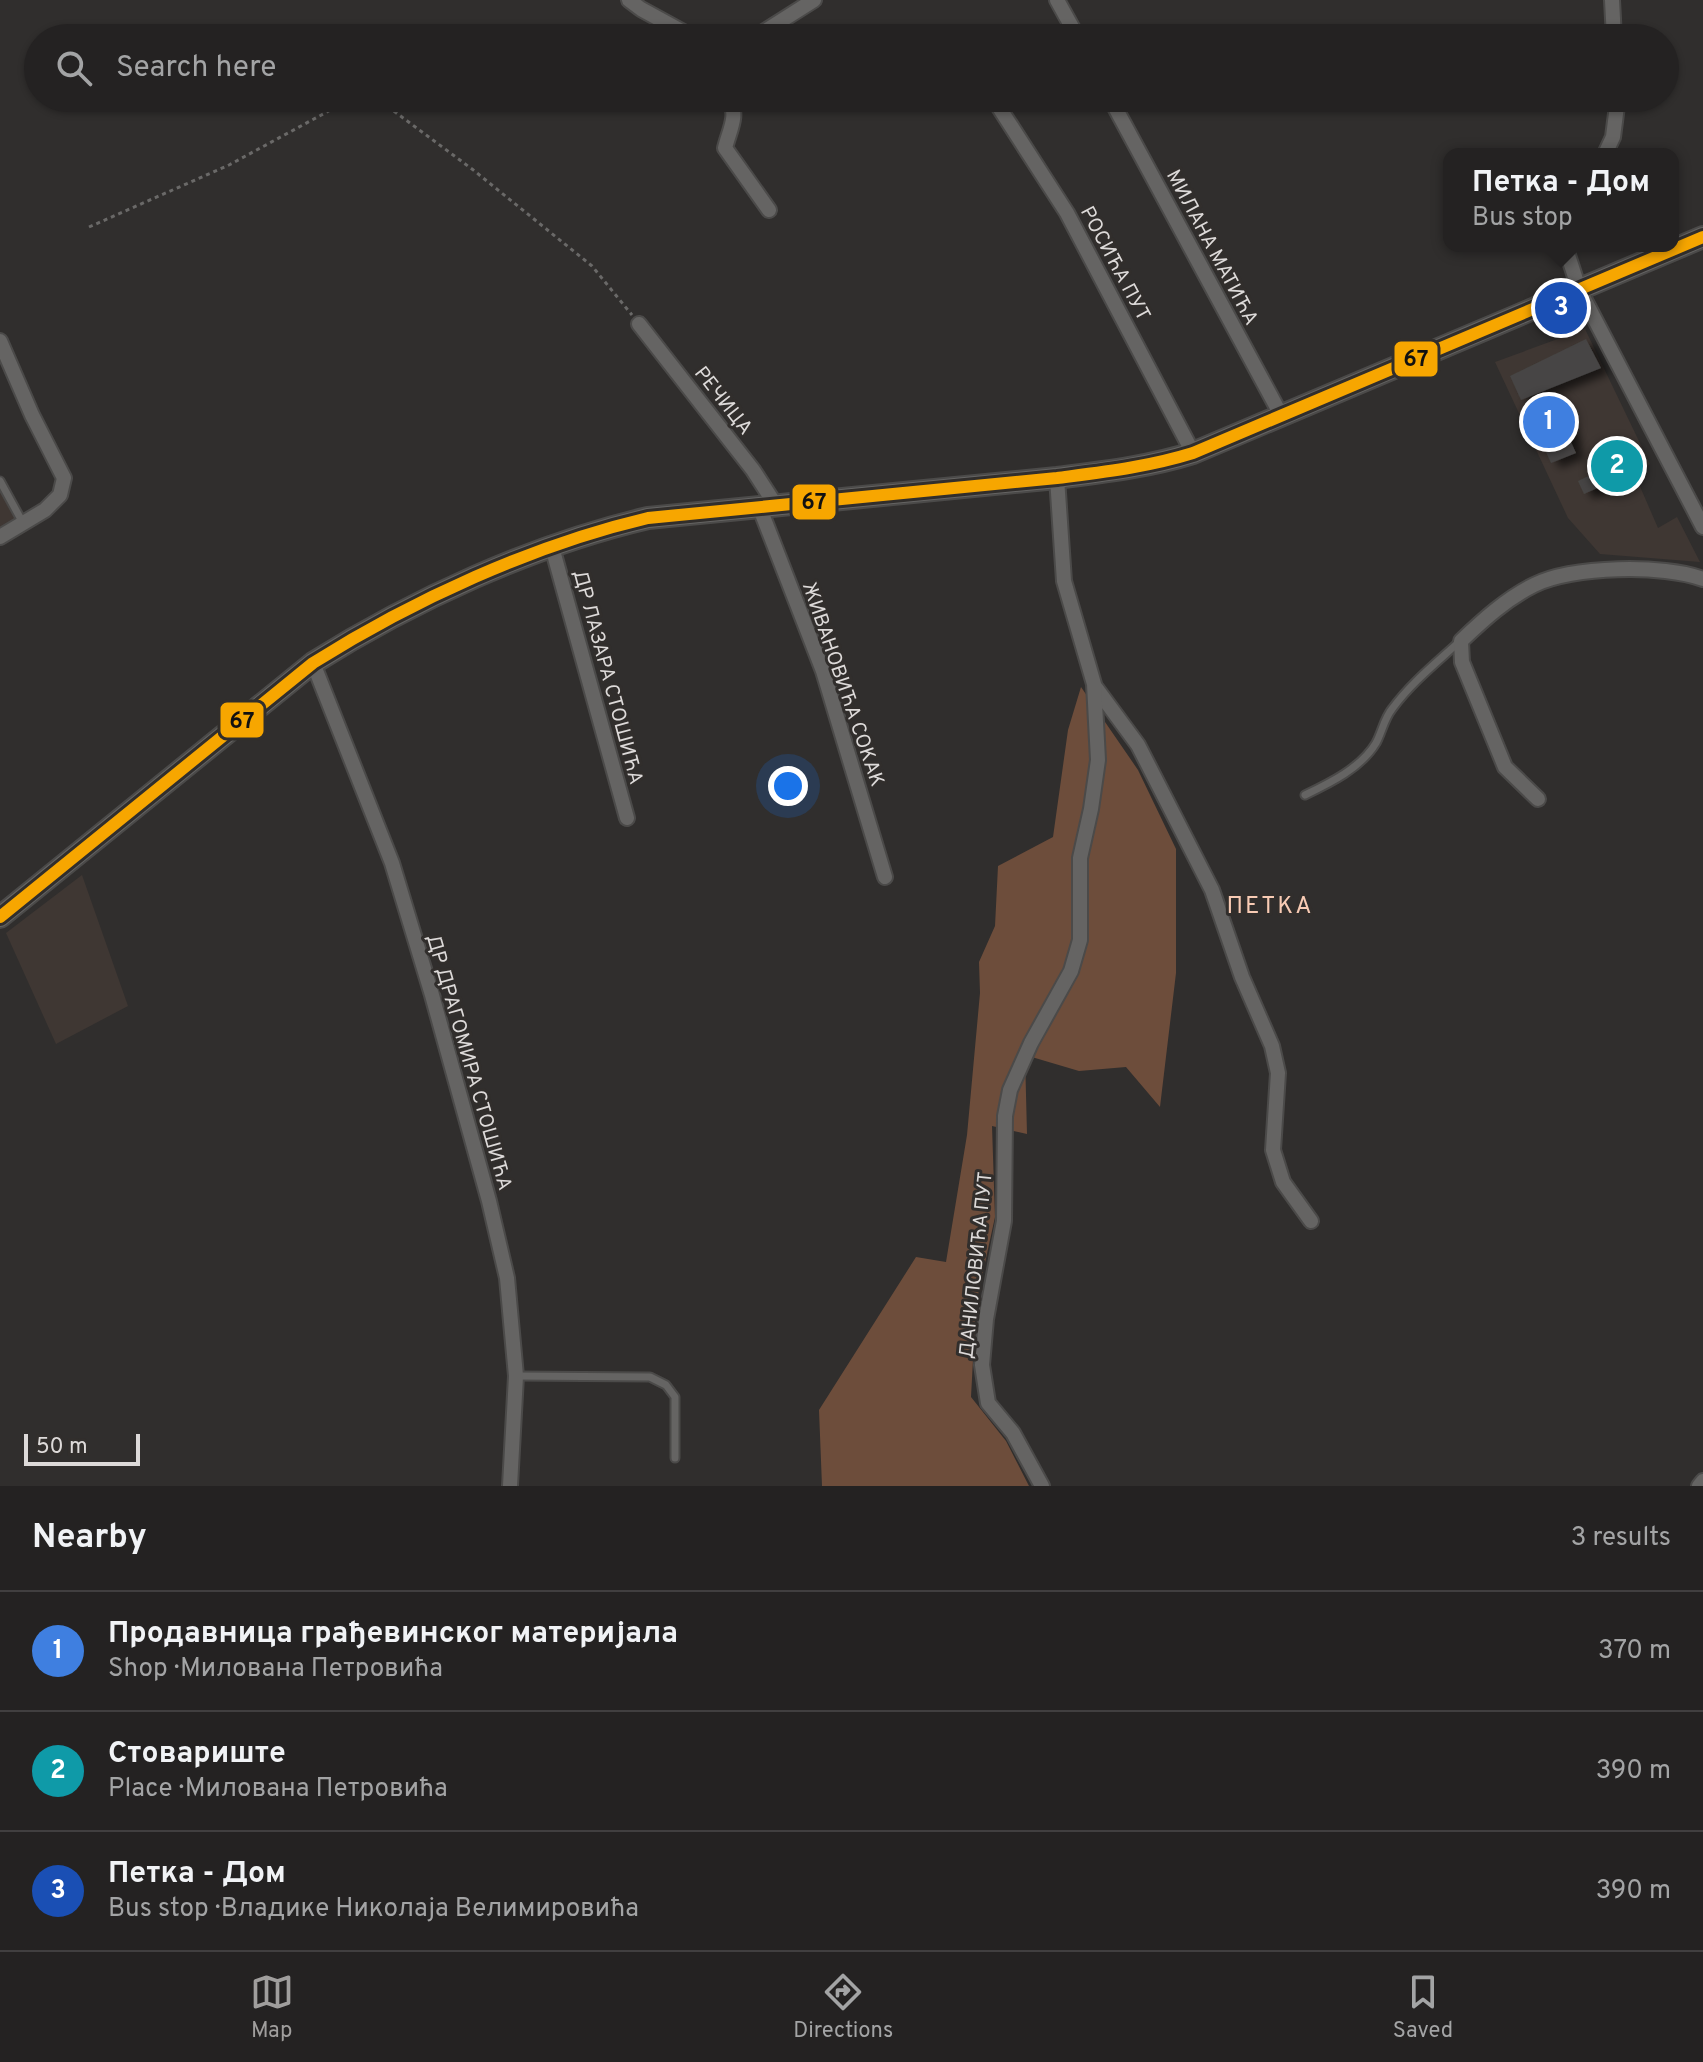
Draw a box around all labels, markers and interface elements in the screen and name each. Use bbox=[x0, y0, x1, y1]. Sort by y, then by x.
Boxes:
search box bbox=[24, 24, 1679, 112]
icon: search bbox=[52, 46, 96, 90]
text: Search here bbox=[116, 50, 276, 87]
popup bbox=[1443, 148, 1679, 252]
text: Петка - Дом bbox=[1472, 165, 1650, 202]
street label: МИЛАНА МАТИЋА bbox=[1159, 166, 1263, 330]
street label: РОСИЋА ПУТ bbox=[1073, 202, 1155, 326]
text: Bus stop bbox=[1472, 202, 1573, 235]
pin: 3 bbox=[1535, 278, 1587, 338]
line badge: 67 bbox=[1393, 340, 1439, 378]
text: 67 bbox=[1403, 347, 1429, 374]
street label: РЕЧИЦА bbox=[687, 362, 757, 441]
pin: 1 bbox=[1523, 392, 1575, 452]
pin: 2 bbox=[1591, 436, 1643, 496]
line badge: 67 bbox=[791, 483, 837, 521]
text: 67 bbox=[801, 490, 827, 517]
street label: ДР ЛАЗАРА СТОШИЋА bbox=[566, 567, 648, 788]
street label: ЖИВАНОВИЋА СОКАК bbox=[795, 579, 889, 790]
line badge: 67 bbox=[219, 701, 265, 739]
text: 67 bbox=[229, 709, 255, 736]
your location bbox=[768, 766, 808, 806]
district label: ПЕТКА bbox=[1226, 892, 1314, 922]
street label: ДР ДРАГОМИРА СТОШИЋА bbox=[419, 931, 517, 1194]
street label: ДАНИЛОВИЋА ПУТ bbox=[954, 1170, 1000, 1360]
scale bar bbox=[24, 1430, 140, 1466]
text: 50 m bbox=[36, 1434, 88, 1461]
text: Nearby bbox=[32, 1517, 147, 1560]
text: 3 results bbox=[1571, 1522, 1671, 1555]
text: Продавница грађевинског материјала bbox=[108, 1616, 678, 1653]
text: 1 bbox=[53, 1635, 63, 1668]
text: 370 m bbox=[1598, 1635, 1671, 1668]
text: Shop · Милована Петровића bbox=[108, 1653, 443, 1686]
text: Стовариште bbox=[108, 1736, 286, 1773]
text: 2 bbox=[50, 1755, 66, 1788]
text: 390 m bbox=[1596, 1755, 1671, 1788]
text: Place · Милована Петровића bbox=[108, 1773, 448, 1806]
text: Петка - Дом bbox=[108, 1856, 286, 1893]
text: 3 bbox=[50, 1875, 66, 1908]
text: 390 m bbox=[1596, 1875, 1671, 1908]
text: Bus stop · Владике Николаја Велимировића bbox=[108, 1893, 639, 1926]
tab: Map bbox=[250, 1970, 294, 2045]
tab: Directions bbox=[793, 1970, 893, 2045]
tab: Saved bbox=[1393, 1970, 1453, 2045]

